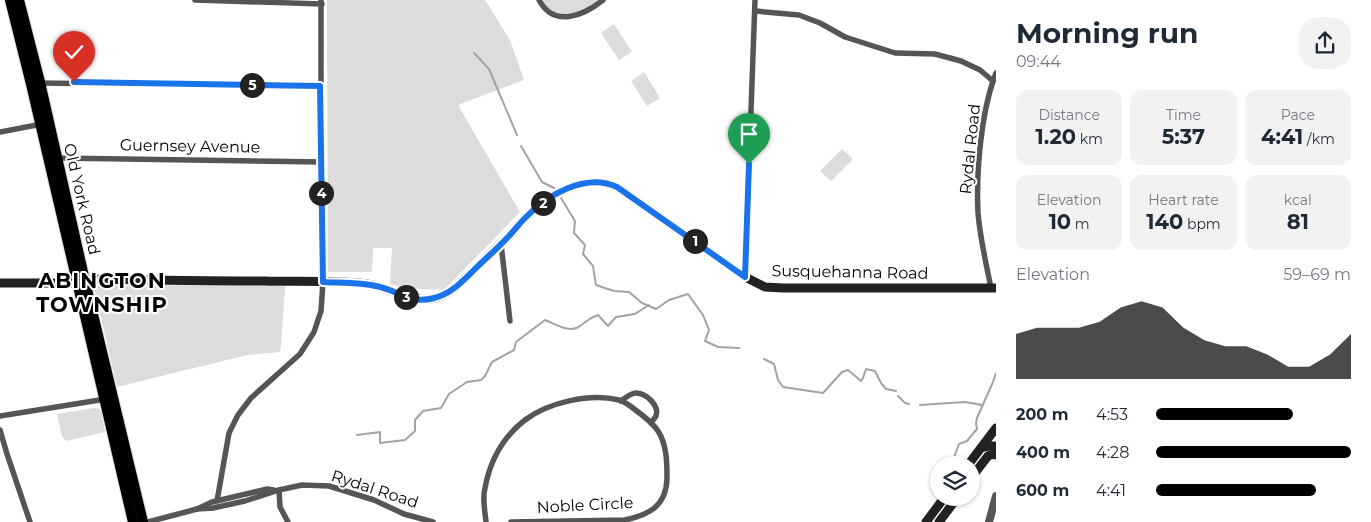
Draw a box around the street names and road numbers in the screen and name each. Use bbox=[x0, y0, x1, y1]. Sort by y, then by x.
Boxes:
street label: Rydal Road bbox=[956, 103, 984, 195]
street label: Guernsey Avenue bbox=[120, 135, 260, 157]
street label: Old York Road bbox=[60, 141, 104, 257]
street label: Susquehanna Road bbox=[771, 261, 929, 283]
street label: Rydal Road bbox=[329, 466, 421, 512]
street label: Noble Circle bbox=[536, 493, 634, 517]

